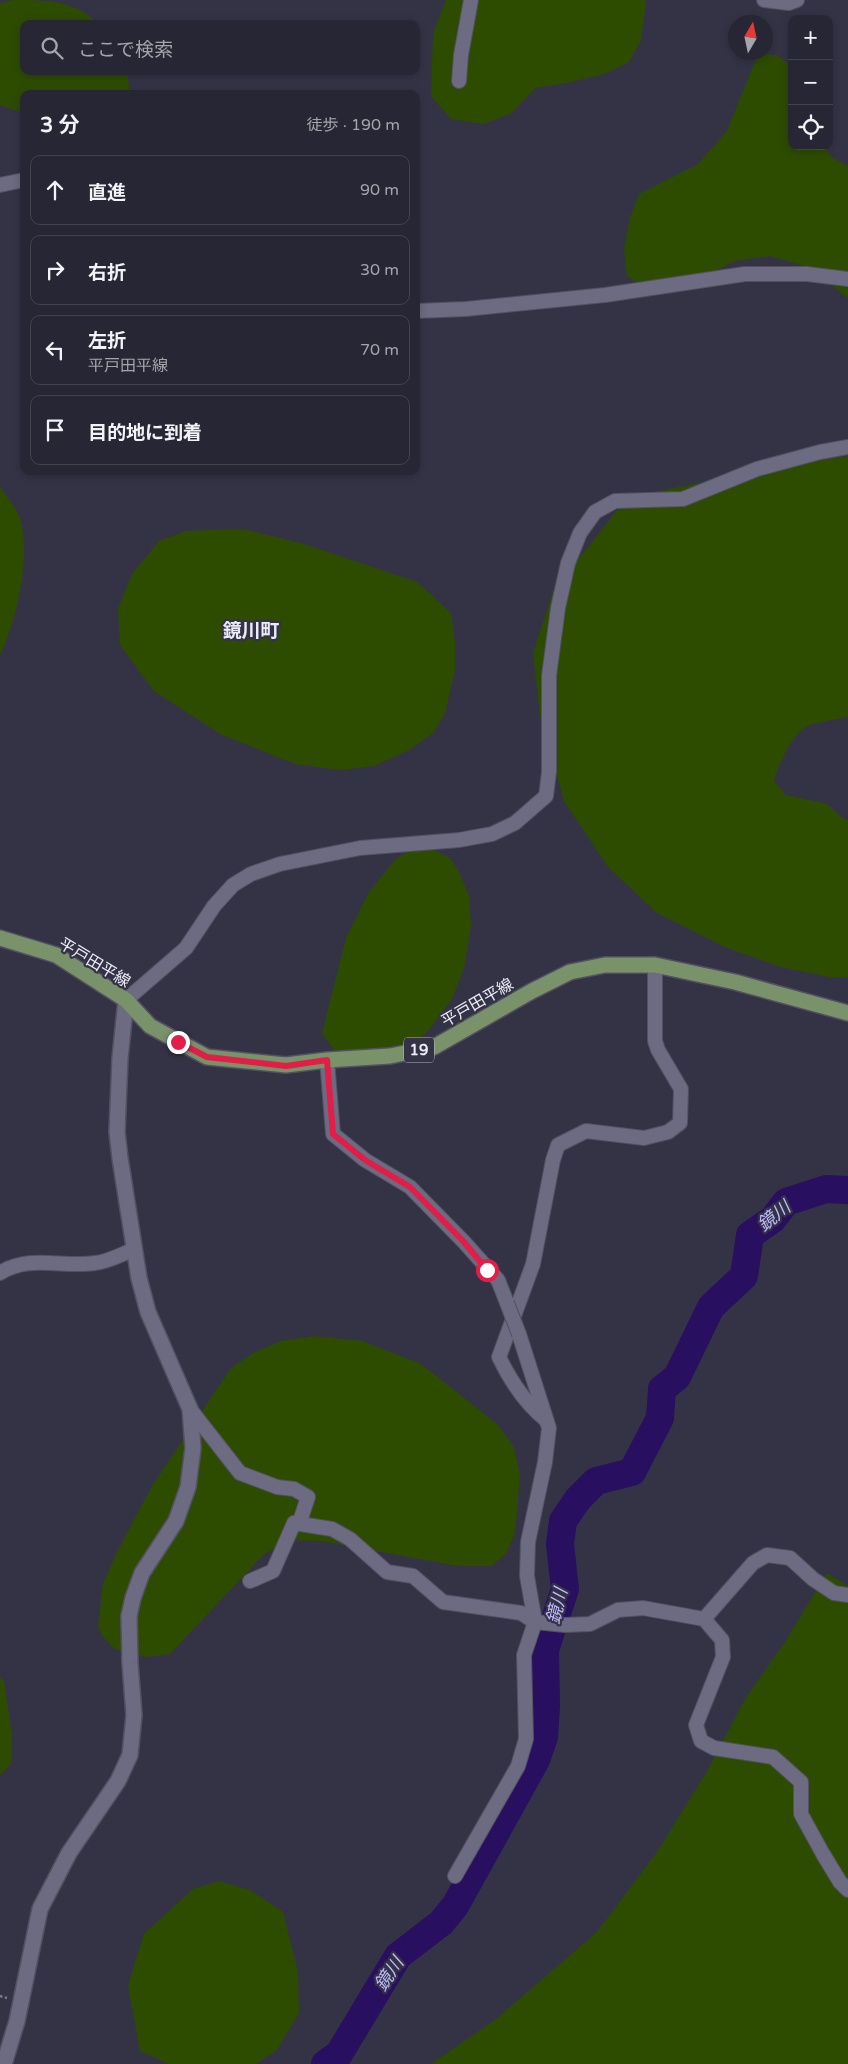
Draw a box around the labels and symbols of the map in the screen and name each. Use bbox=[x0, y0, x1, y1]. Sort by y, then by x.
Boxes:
north arrow bbox=[728, 15, 773, 60]
district label: 鏡川町 bbox=[222, 620, 280, 642]
street label: 平戸田平線 bbox=[55, 934, 134, 992]
street label: 平戸田平線 bbox=[438, 974, 517, 1032]
route end bbox=[167, 1031, 190, 1054]
road number: 19 bbox=[404, 1038, 434, 1062]
water label: 鏡川 bbox=[753, 1195, 796, 1236]
route start bbox=[476, 1259, 499, 1282]
water label: 鏡川 bbox=[542, 1584, 573, 1626]
water label: 鏡川 bbox=[370, 1951, 409, 1995]

